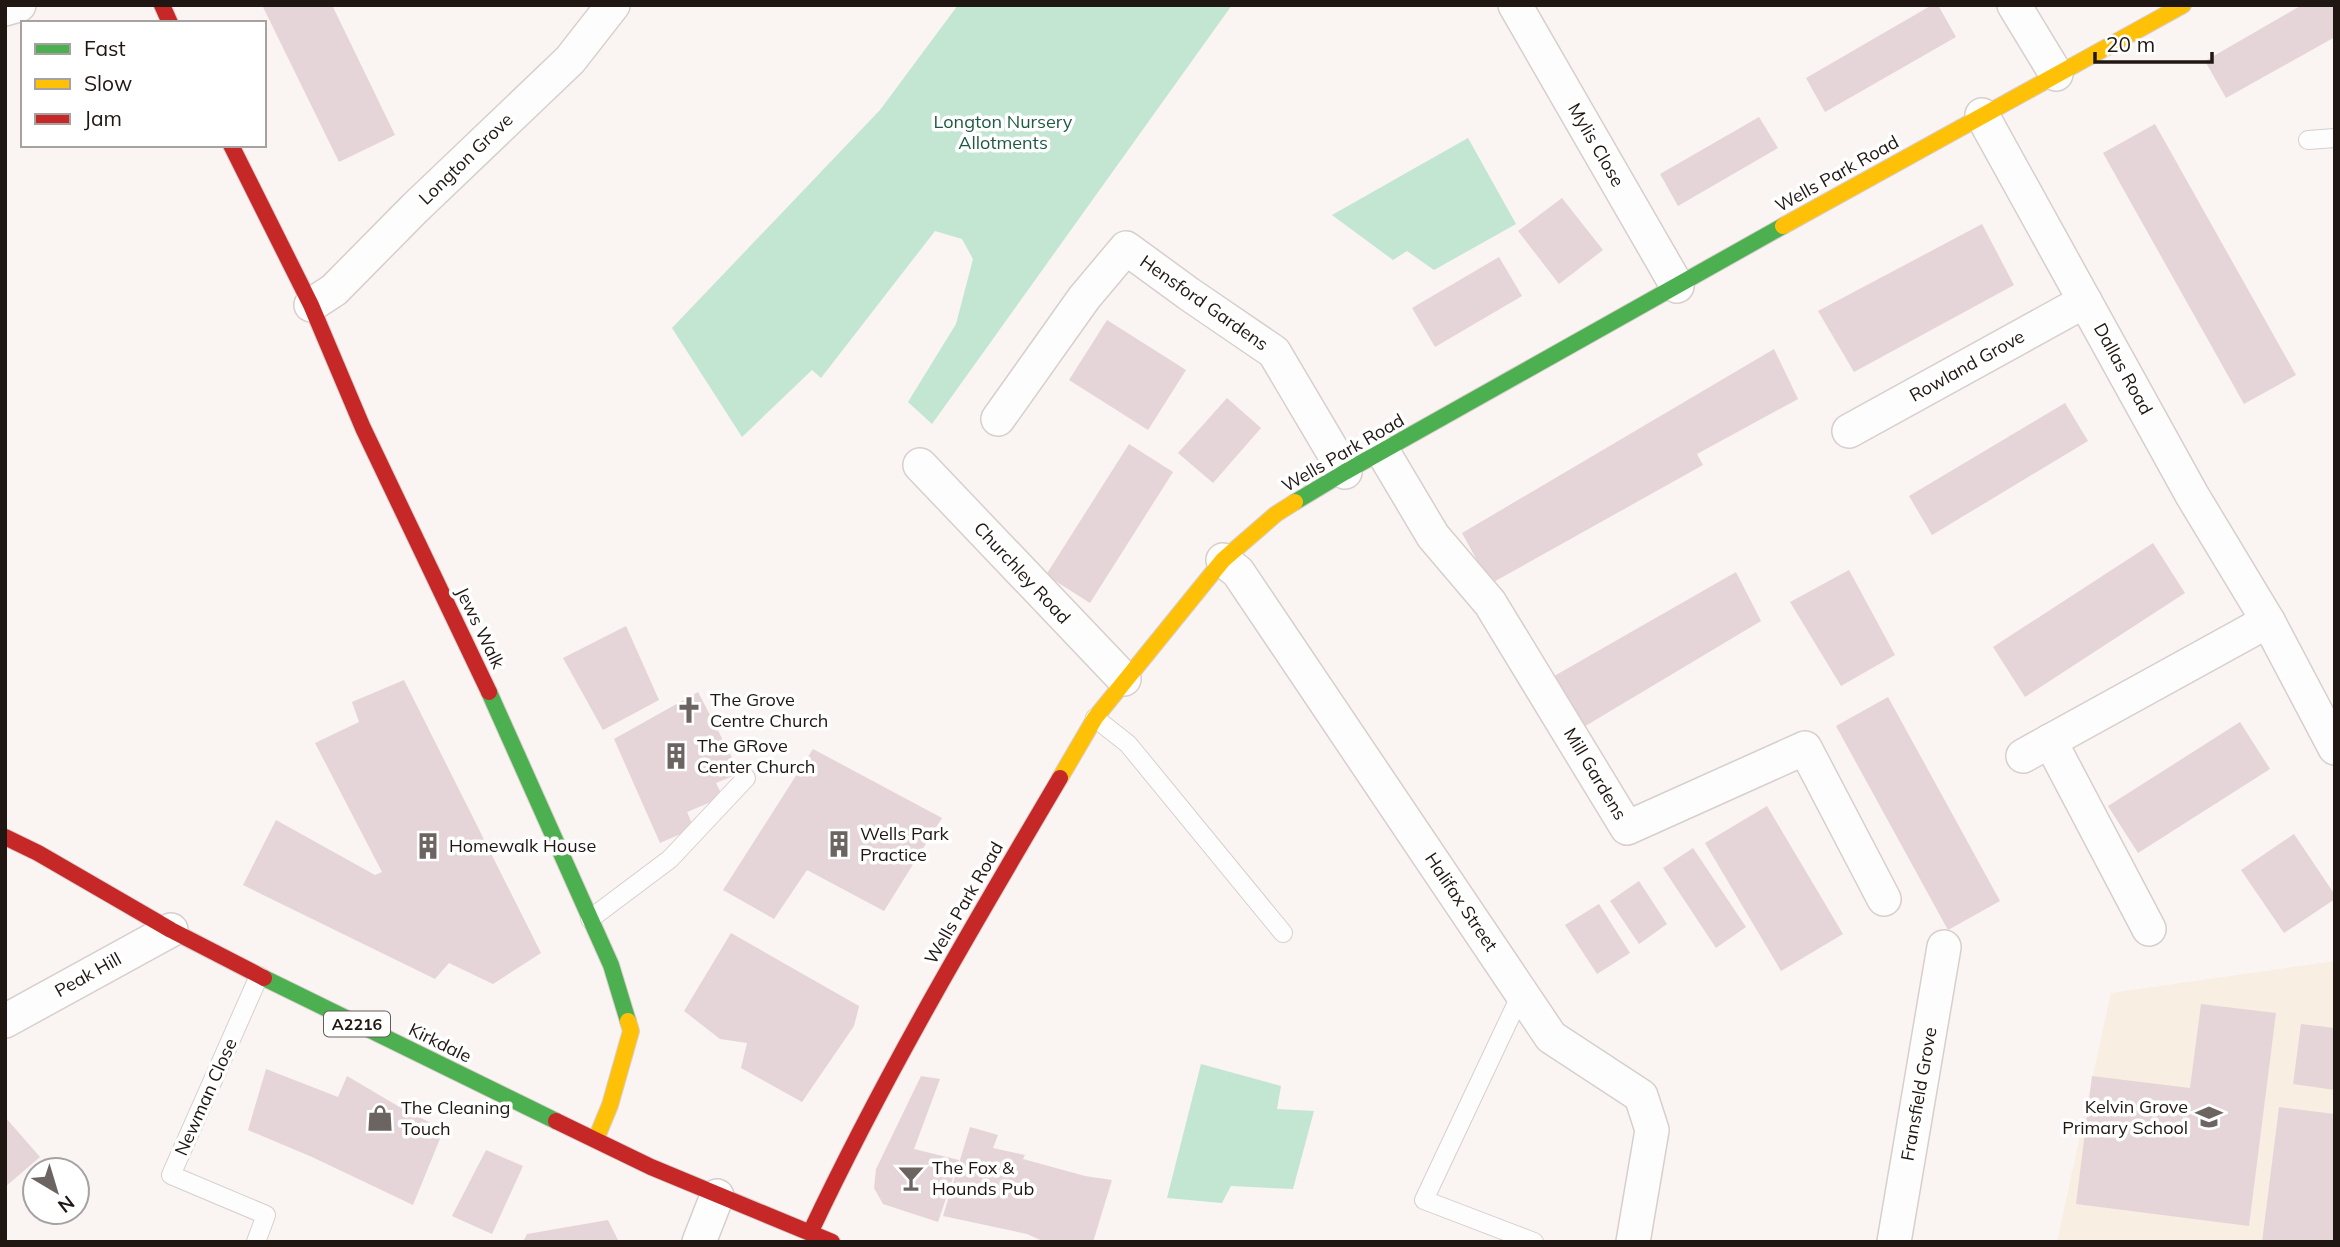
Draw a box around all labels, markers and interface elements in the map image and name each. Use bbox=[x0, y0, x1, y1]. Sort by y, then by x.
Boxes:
legend bbox=[21, 21, 266, 147]
scale bar bbox=[2095, 21, 2212, 65]
text: 20 m bbox=[2106, 31, 2155, 57]
text: Fast bbox=[84, 35, 126, 61]
text: Slow bbox=[84, 70, 132, 96]
street label: Mylis Close bbox=[1563, 99, 1630, 191]
text: Jam bbox=[84, 105, 122, 131]
street label: Longton Grove bbox=[414, 108, 518, 209]
park label: Longton Nursery Allotments bbox=[934, 110, 1073, 154]
street label: Wells Park Road bbox=[1771, 130, 1903, 217]
street label: Hensford Gardens bbox=[1136, 250, 1273, 356]
street label: Dallas Road bbox=[2089, 319, 2158, 419]
street label: Rowland Grove bbox=[1905, 324, 2028, 407]
street label: Wells Park Road bbox=[1277, 408, 1408, 497]
street label: Churchley Road bbox=[969, 517, 1076, 629]
street label: Jews Walk bbox=[451, 583, 510, 673]
place label: The Grove Centre Church bbox=[710, 688, 828, 732]
church icon: The Grove Centre Church bbox=[674, 695, 704, 725]
street label: Mill Gardens bbox=[1559, 723, 1632, 824]
place label: The GRove Center Church bbox=[697, 734, 815, 778]
building icon: The GRove Center Church bbox=[661, 741, 691, 771]
place label: Wells Park Practice bbox=[860, 822, 950, 866]
building icon: Wells Park Practice bbox=[824, 829, 854, 859]
building icon: Homewalk House bbox=[413, 831, 443, 861]
place label: Homewalk House bbox=[449, 834, 596, 857]
street label: Wells Park Road bbox=[919, 837, 1008, 968]
street label: Halifax Street bbox=[1420, 848, 1503, 955]
street label: Peak Hill bbox=[50, 947, 125, 1002]
road number: A2216 bbox=[324, 1012, 390, 1036]
street label: Kirkdale bbox=[405, 1018, 475, 1068]
street label: Fransfield Grove bbox=[1895, 1025, 1942, 1163]
street label: Newman Close bbox=[169, 1034, 242, 1159]
place label: Kelvin Grove Primary School bbox=[2062, 1095, 2188, 1139]
place label: The Cleaning Touch bbox=[401, 1096, 510, 1140]
school or university icon: Kelvin Grove Primary School bbox=[2194, 1102, 2224, 1132]
shop icon: The Cleaning Touch bbox=[365, 1103, 395, 1133]
north arrow bbox=[21, 1156, 91, 1226]
place label: The Fox & Hounds Pub bbox=[932, 1156, 1034, 1200]
bar icon: The Fox & Hounds Pub bbox=[896, 1163, 926, 1193]
text: N bbox=[53, 1191, 80, 1218]

